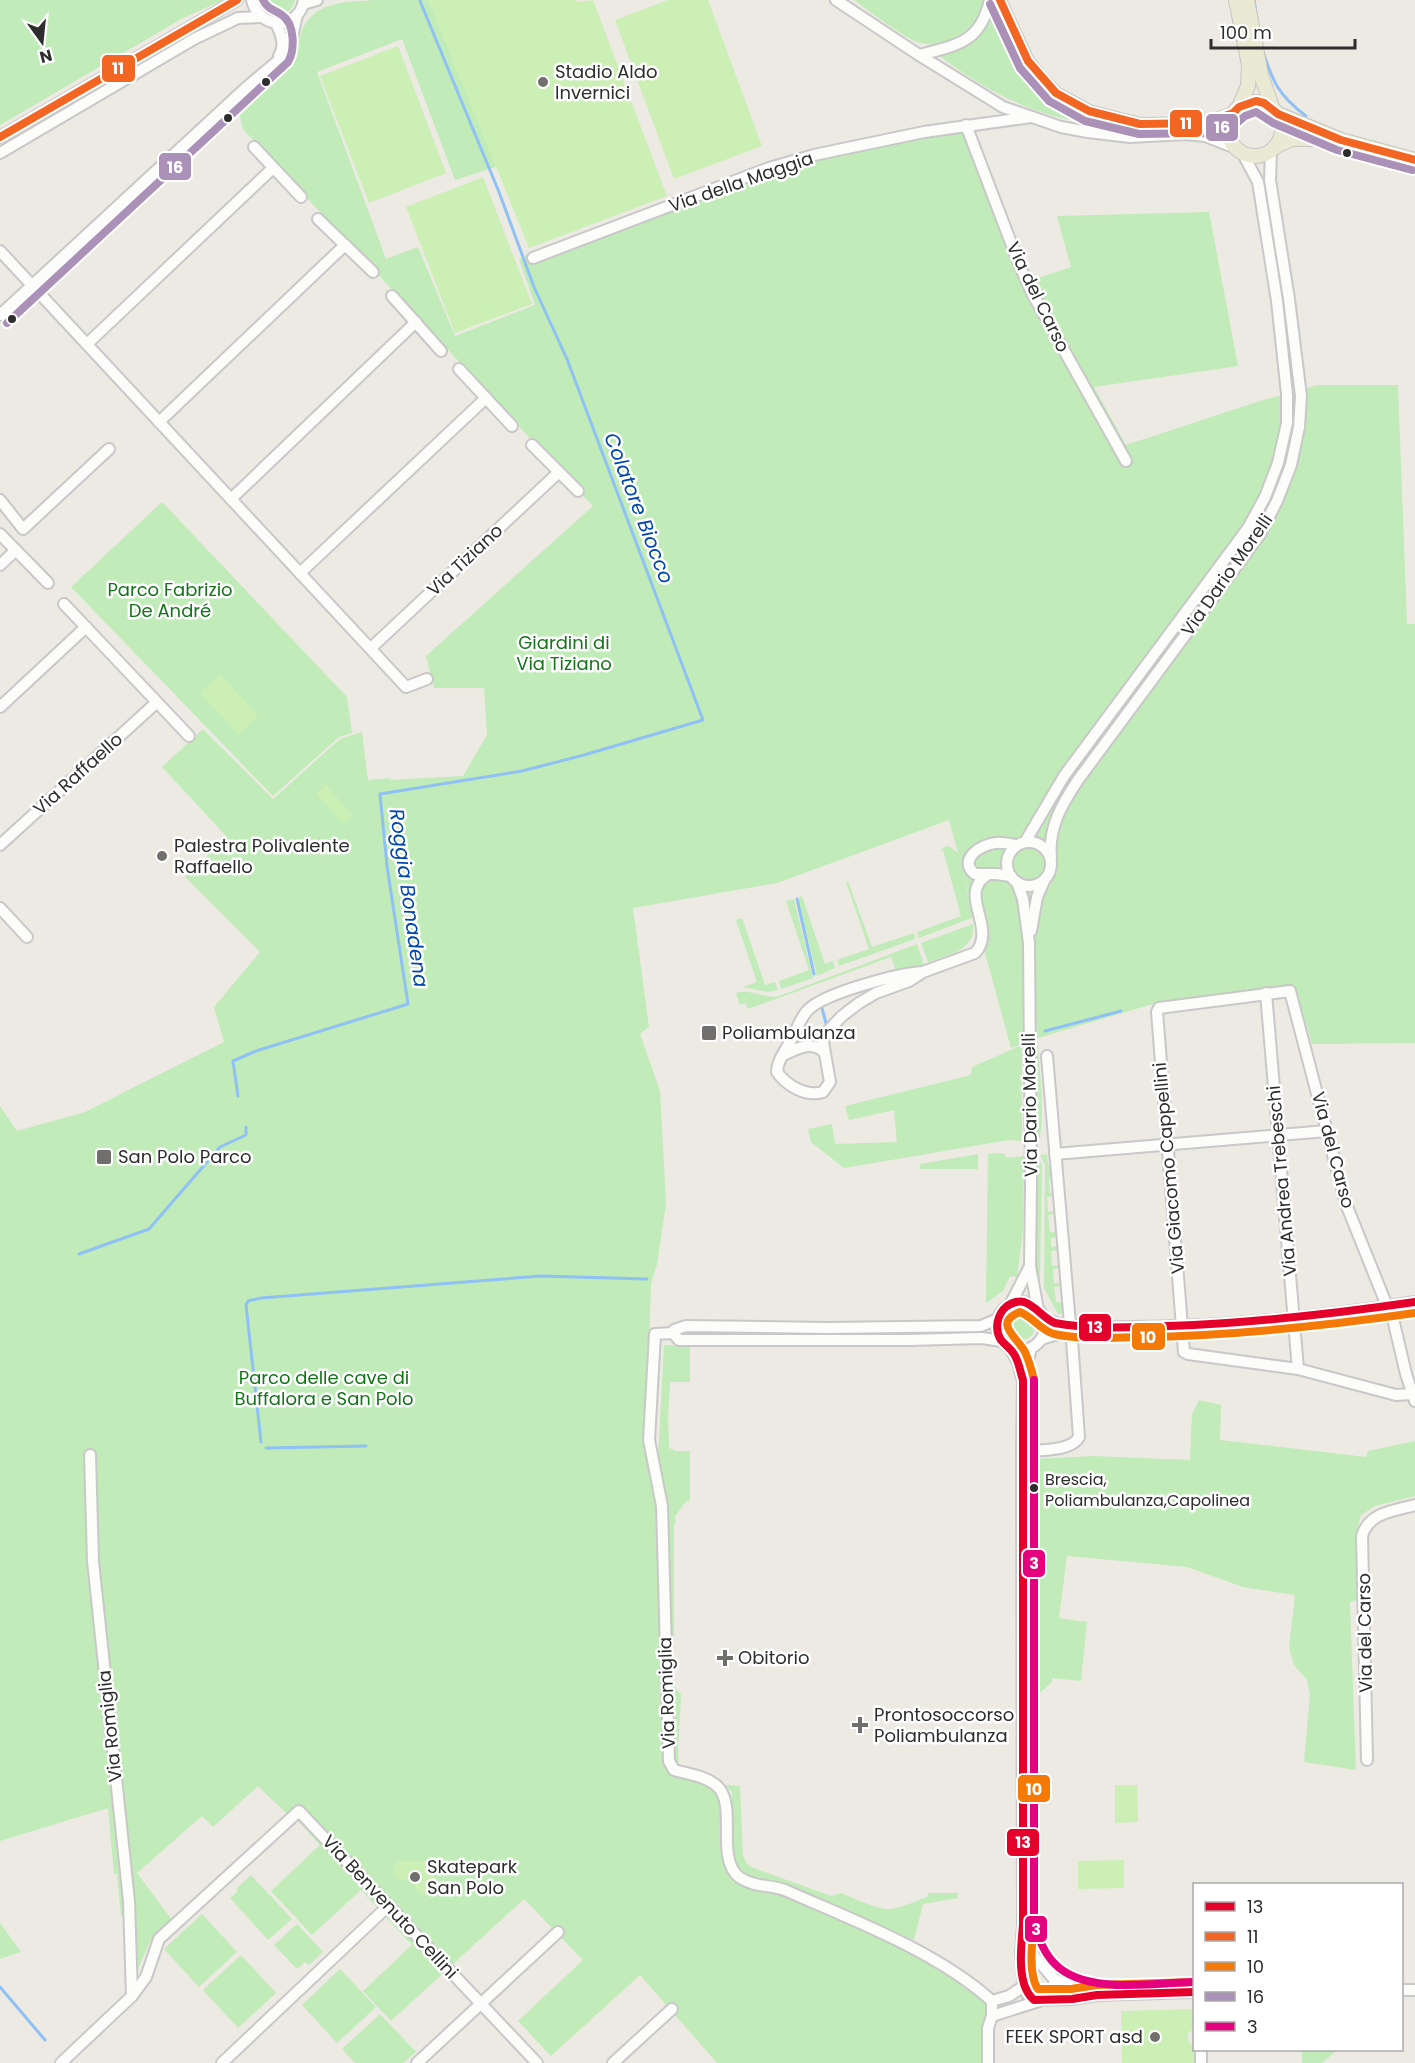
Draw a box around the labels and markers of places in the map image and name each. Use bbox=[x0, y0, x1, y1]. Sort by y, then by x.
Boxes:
place label: Stadio Aldo Invernici bbox=[555, 59, 657, 105]
marker: Stadio Aldo Invernici bbox=[536, 75, 550, 89]
unlabelled marker bbox=[260, 76, 272, 88]
unlabelled marker bbox=[222, 112, 234, 124]
unlabelled marker bbox=[1341, 147, 1353, 159]
unlabelled marker bbox=[6, 313, 18, 325]
place label: Palestra Polivalente Raffaello bbox=[174, 833, 350, 879]
marker: Palestra Polivalente Raffaello bbox=[155, 849, 169, 863]
place label: Poliambulanza bbox=[722, 1020, 856, 1045]
marker: Poliambulanza bbox=[700, 1024, 718, 1042]
place label: San Polo Parco bbox=[118, 1144, 252, 1169]
marker: San Polo Parco bbox=[95, 1148, 113, 1166]
place label: Brescia, Poliambulanza,Capolinea bbox=[1045, 1468, 1250, 1512]
marker: Brescia, Poliambulanza,Capolinea bbox=[1028, 1482, 1040, 1494]
place label: Obitorio bbox=[738, 1645, 809, 1670]
marker: Obitorio bbox=[716, 1649, 734, 1667]
place label: Prontosoccorso Poliambulanza bbox=[874, 1702, 1014, 1748]
marker: Prontosoccorso Poliambulanza bbox=[851, 1716, 869, 1734]
place label: Skatepark San Polo bbox=[427, 1854, 518, 1900]
marker: Skatepark San Polo bbox=[408, 1870, 422, 1884]
place label: FEEK SPORT asd bbox=[1006, 2024, 1143, 2049]
marker: FEEK SPORT asd bbox=[1148, 2030, 1162, 2044]

